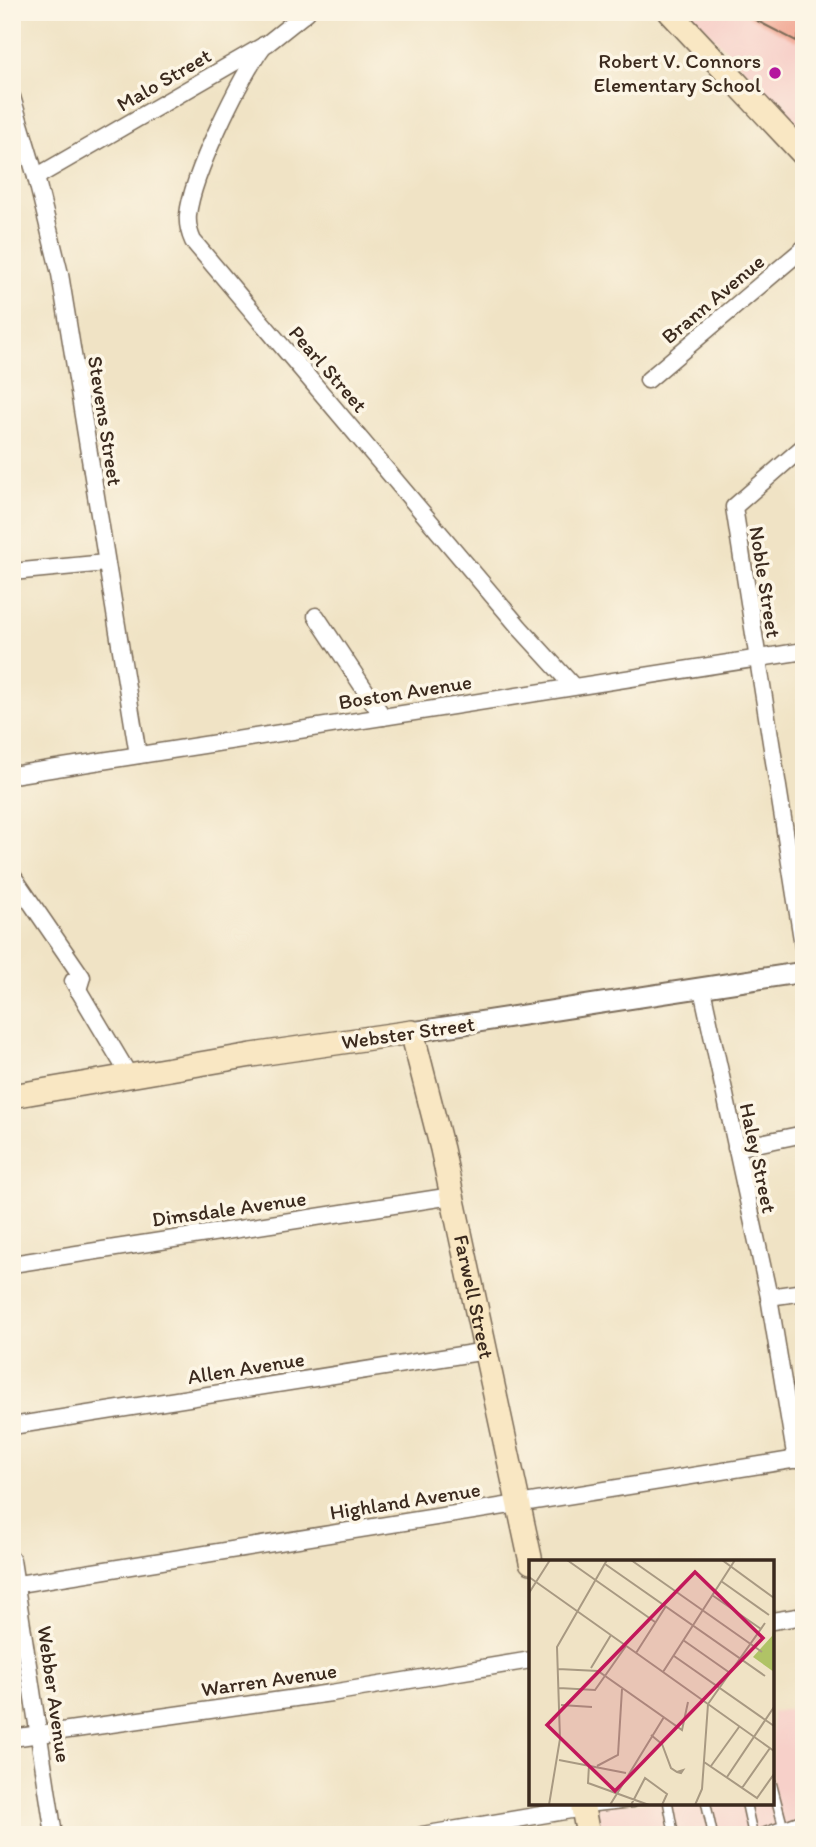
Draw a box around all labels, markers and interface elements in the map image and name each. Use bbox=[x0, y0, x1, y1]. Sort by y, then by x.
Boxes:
street label: Malo Street bbox=[112, 42, 215, 117]
place label: Robert V. Connors Elementary School bbox=[594, 48, 761, 97]
marker: Robert V. Connors Elementary School bbox=[767, 65, 783, 81]
street label: Brann Avenue bbox=[656, 248, 769, 349]
street label: Pearl Street bbox=[284, 320, 373, 417]
street label: Stevens Street bbox=[83, 354, 128, 488]
street label: Noble Street bbox=[744, 524, 787, 640]
street label: Boston Avenue bbox=[336, 669, 473, 714]
street label: Webster Street bbox=[340, 1011, 476, 1054]
street label: Haley Street bbox=[735, 1101, 782, 1215]
street label: Dimsdale Avenue bbox=[150, 1185, 308, 1232]
street label: Farwell Street bbox=[449, 1232, 500, 1361]
street label: Allen Avenue bbox=[186, 1346, 306, 1389]
street label: Highland Avenue bbox=[328, 1476, 482, 1525]
inset map bbox=[529, 1560, 774, 1805]
street label: Webber Avenue bbox=[33, 1624, 76, 1764]
street label: Warren Avenue bbox=[199, 1658, 338, 1701]

